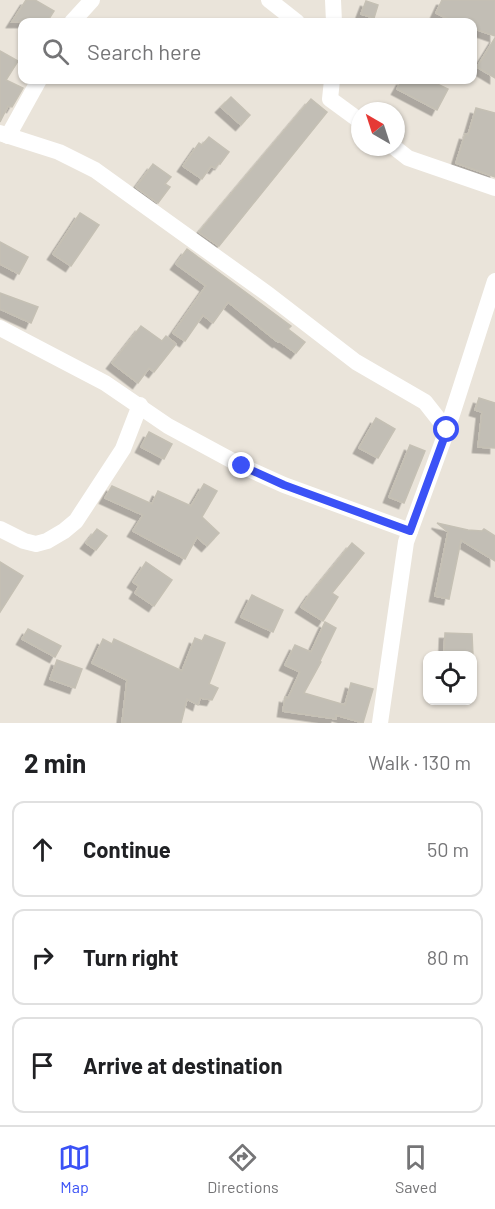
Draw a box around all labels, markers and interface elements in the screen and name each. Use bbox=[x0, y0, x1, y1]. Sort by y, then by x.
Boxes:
search box bbox=[18, 18, 477, 84]
icon: search bbox=[39, 35, 72, 68]
text: Search here bbox=[87, 38, 201, 64]
north arrow bbox=[351, 102, 405, 156]
route start bbox=[433, 416, 459, 442]
route end bbox=[228, 452, 254, 478]
map controls bbox=[423, 651, 477, 705]
button: locate bbox=[423, 651, 477, 705]
text: 2 min bbox=[24, 747, 86, 778]
text: Walk · 130 m bbox=[368, 750, 471, 774]
icon: ahead bbox=[26, 833, 59, 866]
text: Continue bbox=[83, 836, 171, 862]
text: 50 m bbox=[427, 837, 469, 861]
icon: right bbox=[26, 941, 59, 974]
text: Turn right bbox=[83, 944, 178, 970]
text: 80 m bbox=[427, 945, 469, 969]
icon: arrive bbox=[26, 1049, 59, 1082]
text: Arrive at destination bbox=[83, 1052, 282, 1078]
tab: Map bbox=[58, 1141, 91, 1196]
tab: Directions bbox=[207, 1141, 279, 1196]
tab: Saved bbox=[395, 1141, 437, 1196]

